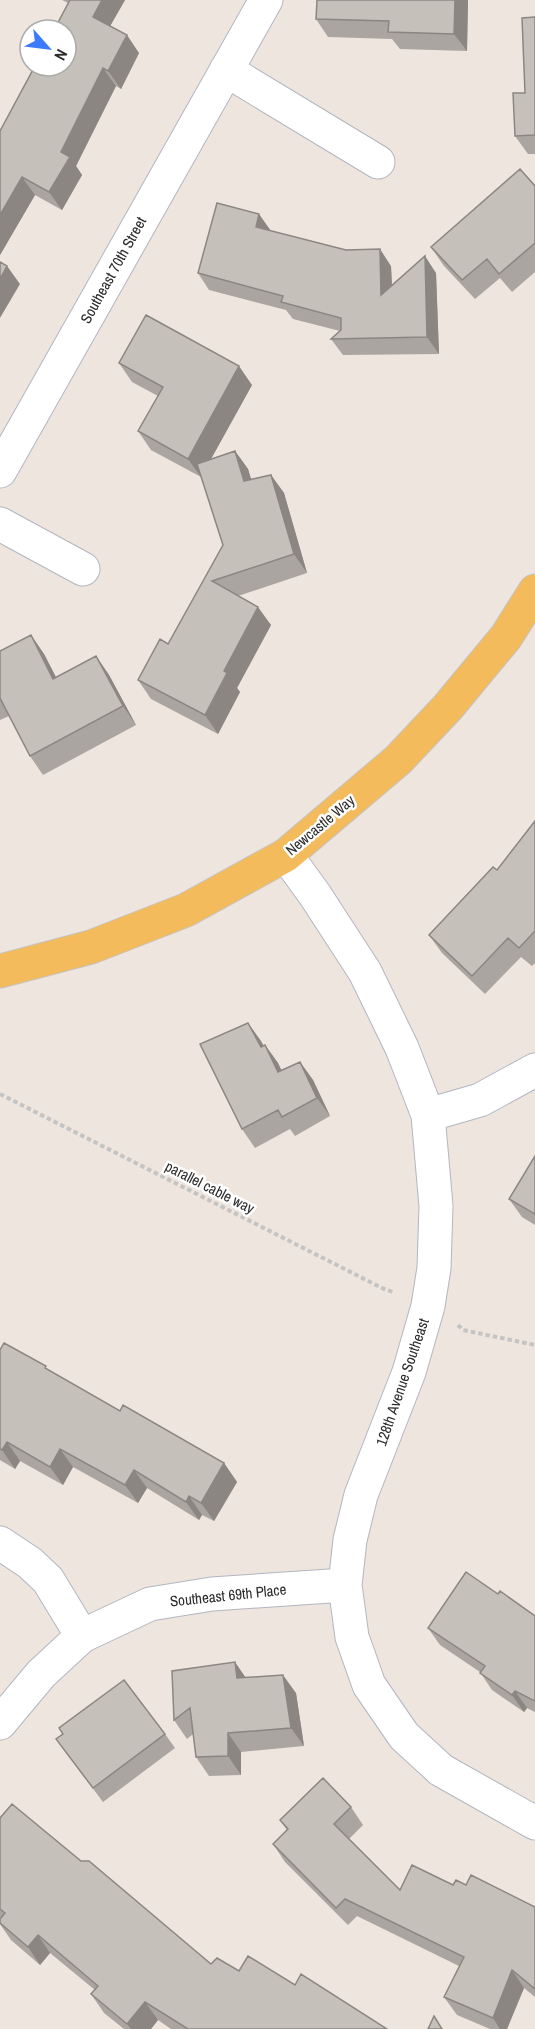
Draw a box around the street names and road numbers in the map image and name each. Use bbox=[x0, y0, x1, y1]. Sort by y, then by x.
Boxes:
street label: Southeast 70th Street bbox=[75, 212, 151, 327]
street label: Newcastle Way bbox=[281, 789, 360, 860]
street label: parallel cable way bbox=[162, 1155, 259, 1219]
street label: 128th Avenue Southeast bbox=[370, 1315, 434, 1449]
street label: Southeast 69th Place bbox=[169, 1578, 287, 1612]

